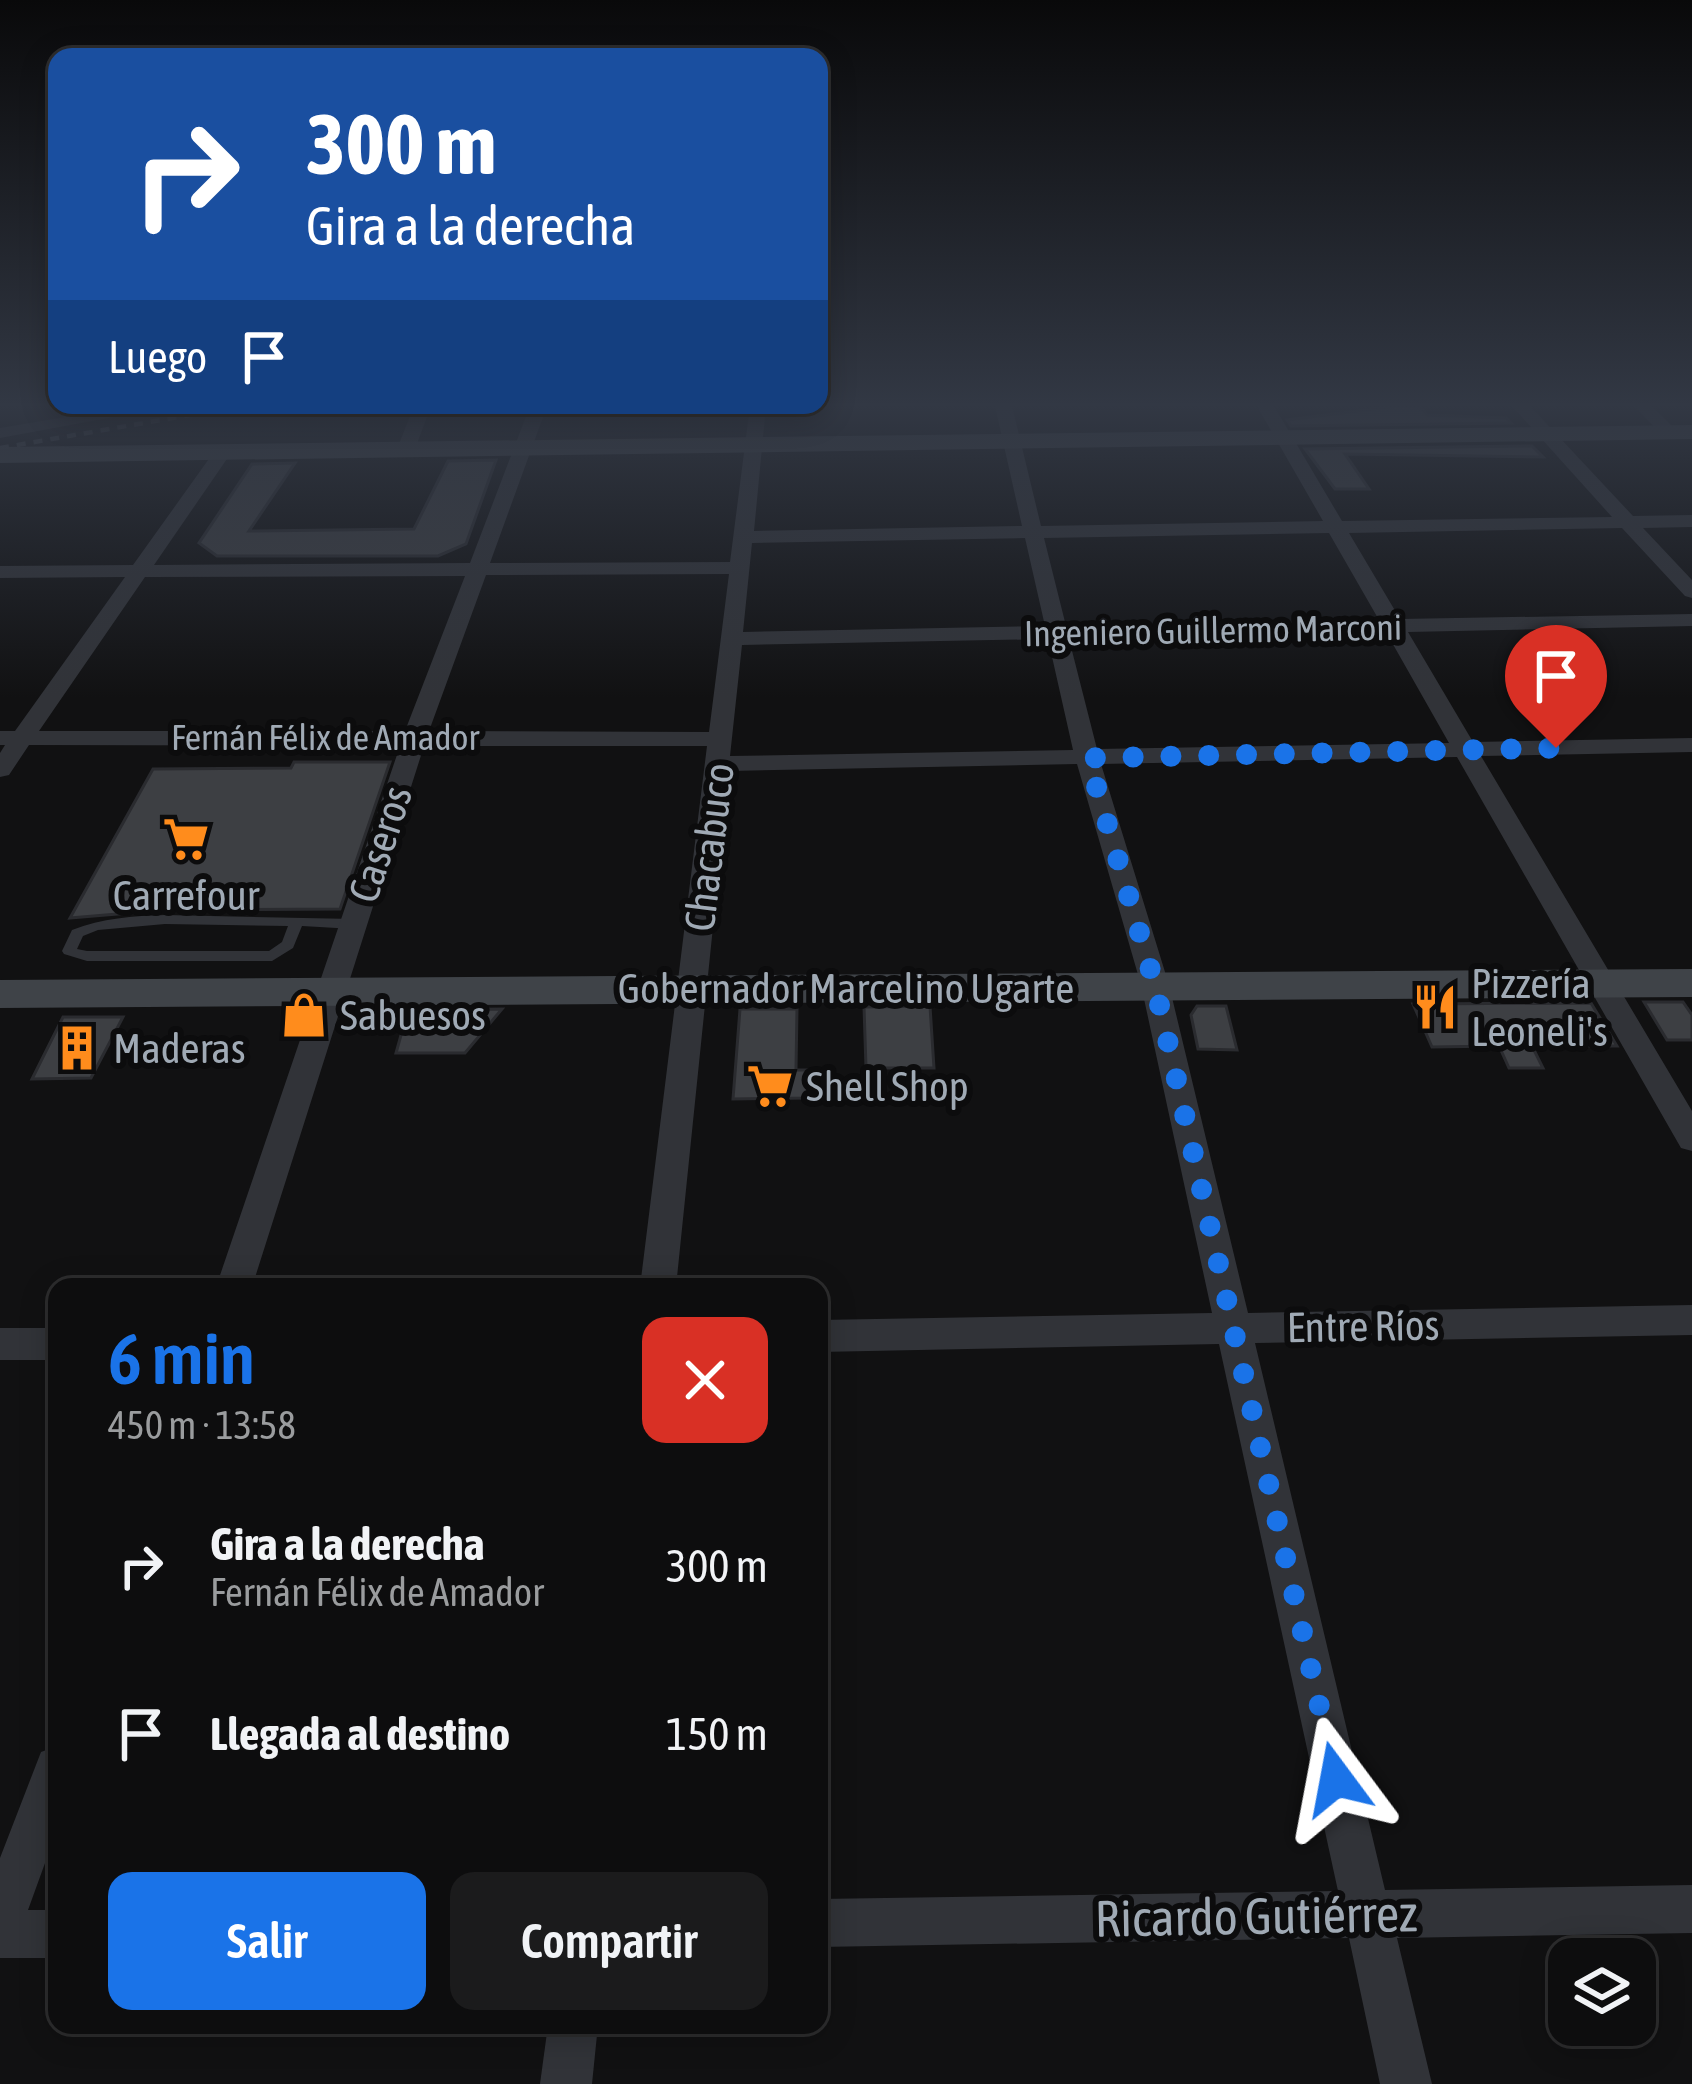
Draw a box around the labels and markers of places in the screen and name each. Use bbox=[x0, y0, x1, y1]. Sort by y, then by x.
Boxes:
pin bbox=[1505, 625, 1607, 748]
supermarket icon: Carrefour bbox=[161, 814, 211, 864]
place label: Carrefour bbox=[113, 871, 260, 919]
place label: Pizzería Leoneli's bbox=[1471, 959, 1608, 1055]
restaurant icon: Pizzería Leoneli's bbox=[1410, 982, 1460, 1032]
shop icon: Sabuesos bbox=[279, 990, 329, 1040]
place label: Sabuesos bbox=[340, 991, 486, 1039]
building icon: Maderas bbox=[52, 1023, 102, 1073]
place label: Maderas bbox=[113, 1024, 246, 1072]
supermarket icon: Shell Shop bbox=[745, 1061, 795, 1111]
place label: Shell Shop bbox=[806, 1062, 969, 1110]

